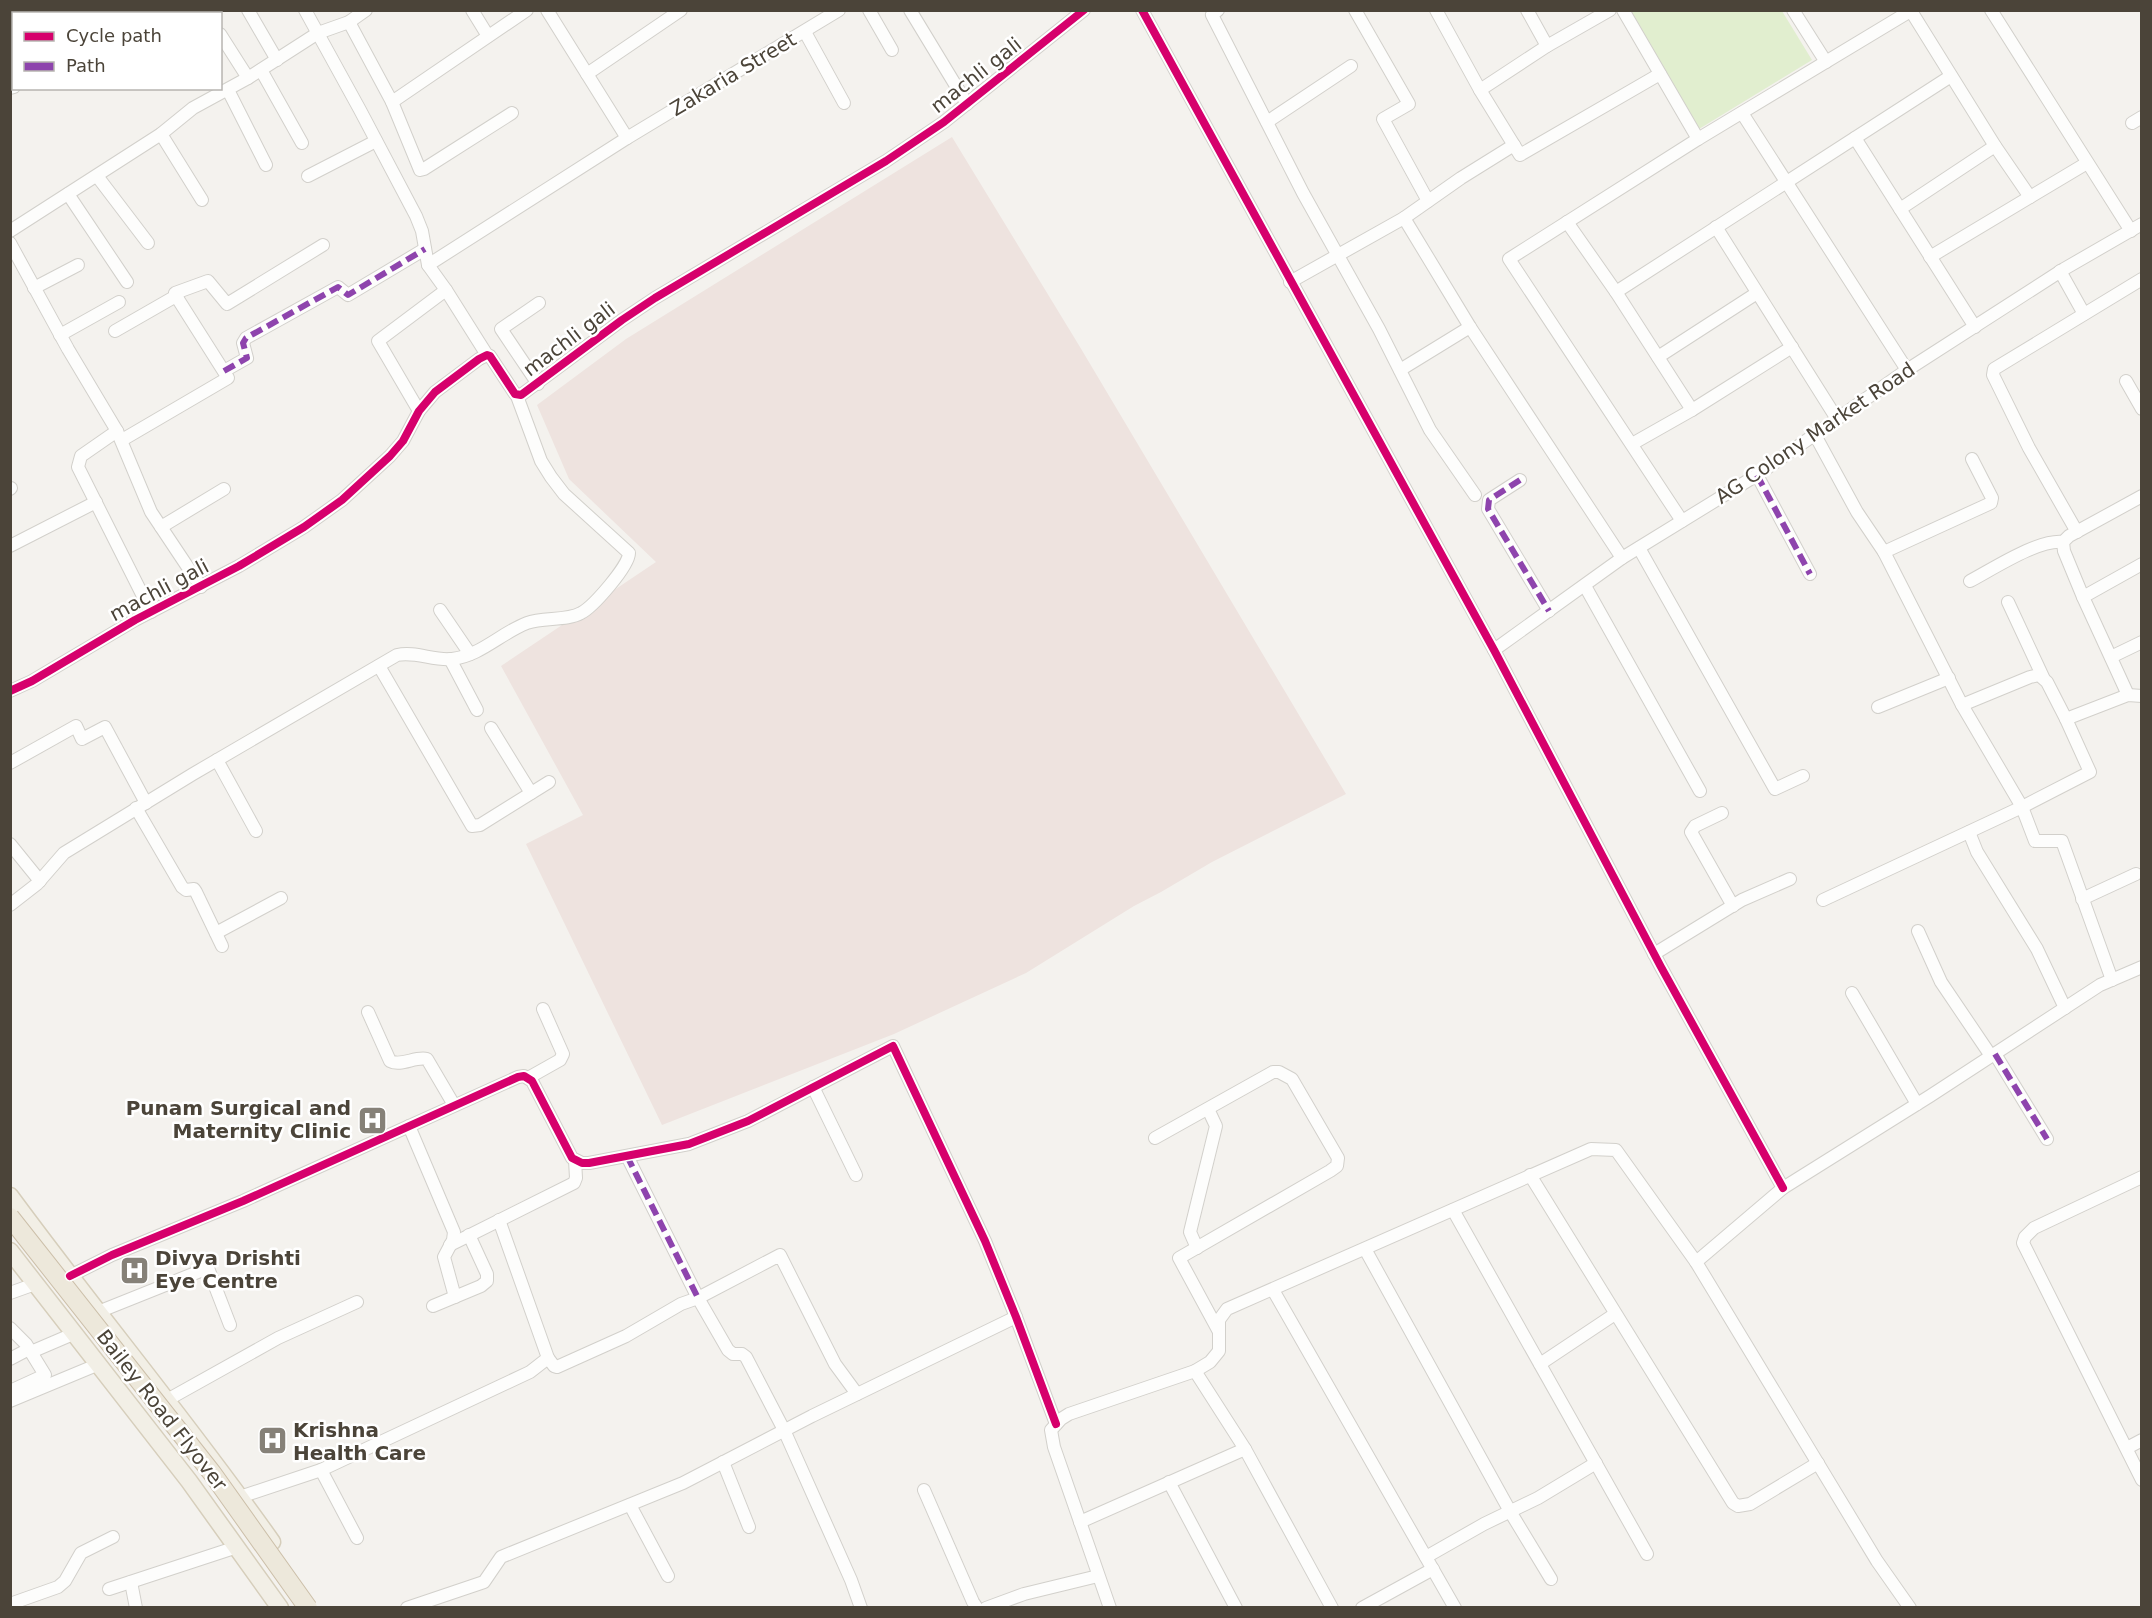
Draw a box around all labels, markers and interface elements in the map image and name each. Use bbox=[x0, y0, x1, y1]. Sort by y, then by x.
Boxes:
legend bbox=[12, 12, 222, 90]
text: Cycle path bbox=[66, 25, 162, 46]
street label: Zakaria Street bbox=[666, 27, 800, 121]
street label: machli gali bbox=[926, 32, 1026, 118]
text: Path bbox=[66, 55, 106, 76]
street label: machli gali bbox=[518, 297, 620, 381]
street label: AG Colony Market Road bbox=[1711, 357, 1919, 509]
street label: machli gali bbox=[105, 554, 213, 626]
place label: Punam Surgical and Maternity Clinic bbox=[126, 1096, 351, 1143]
hospital icon: Punam Surgical and Maternity Clinic bbox=[356, 1104, 388, 1136]
place label: Divya Drishti Eye Centre bbox=[155, 1246, 301, 1293]
hospital icon: Divya Drishti Eye Centre bbox=[118, 1254, 150, 1286]
street label: Bailey Road Flyover bbox=[92, 1325, 233, 1496]
place label: Krishna Health Care bbox=[293, 1418, 426, 1465]
hospital icon: Krishna Health Care bbox=[256, 1425, 288, 1457]

